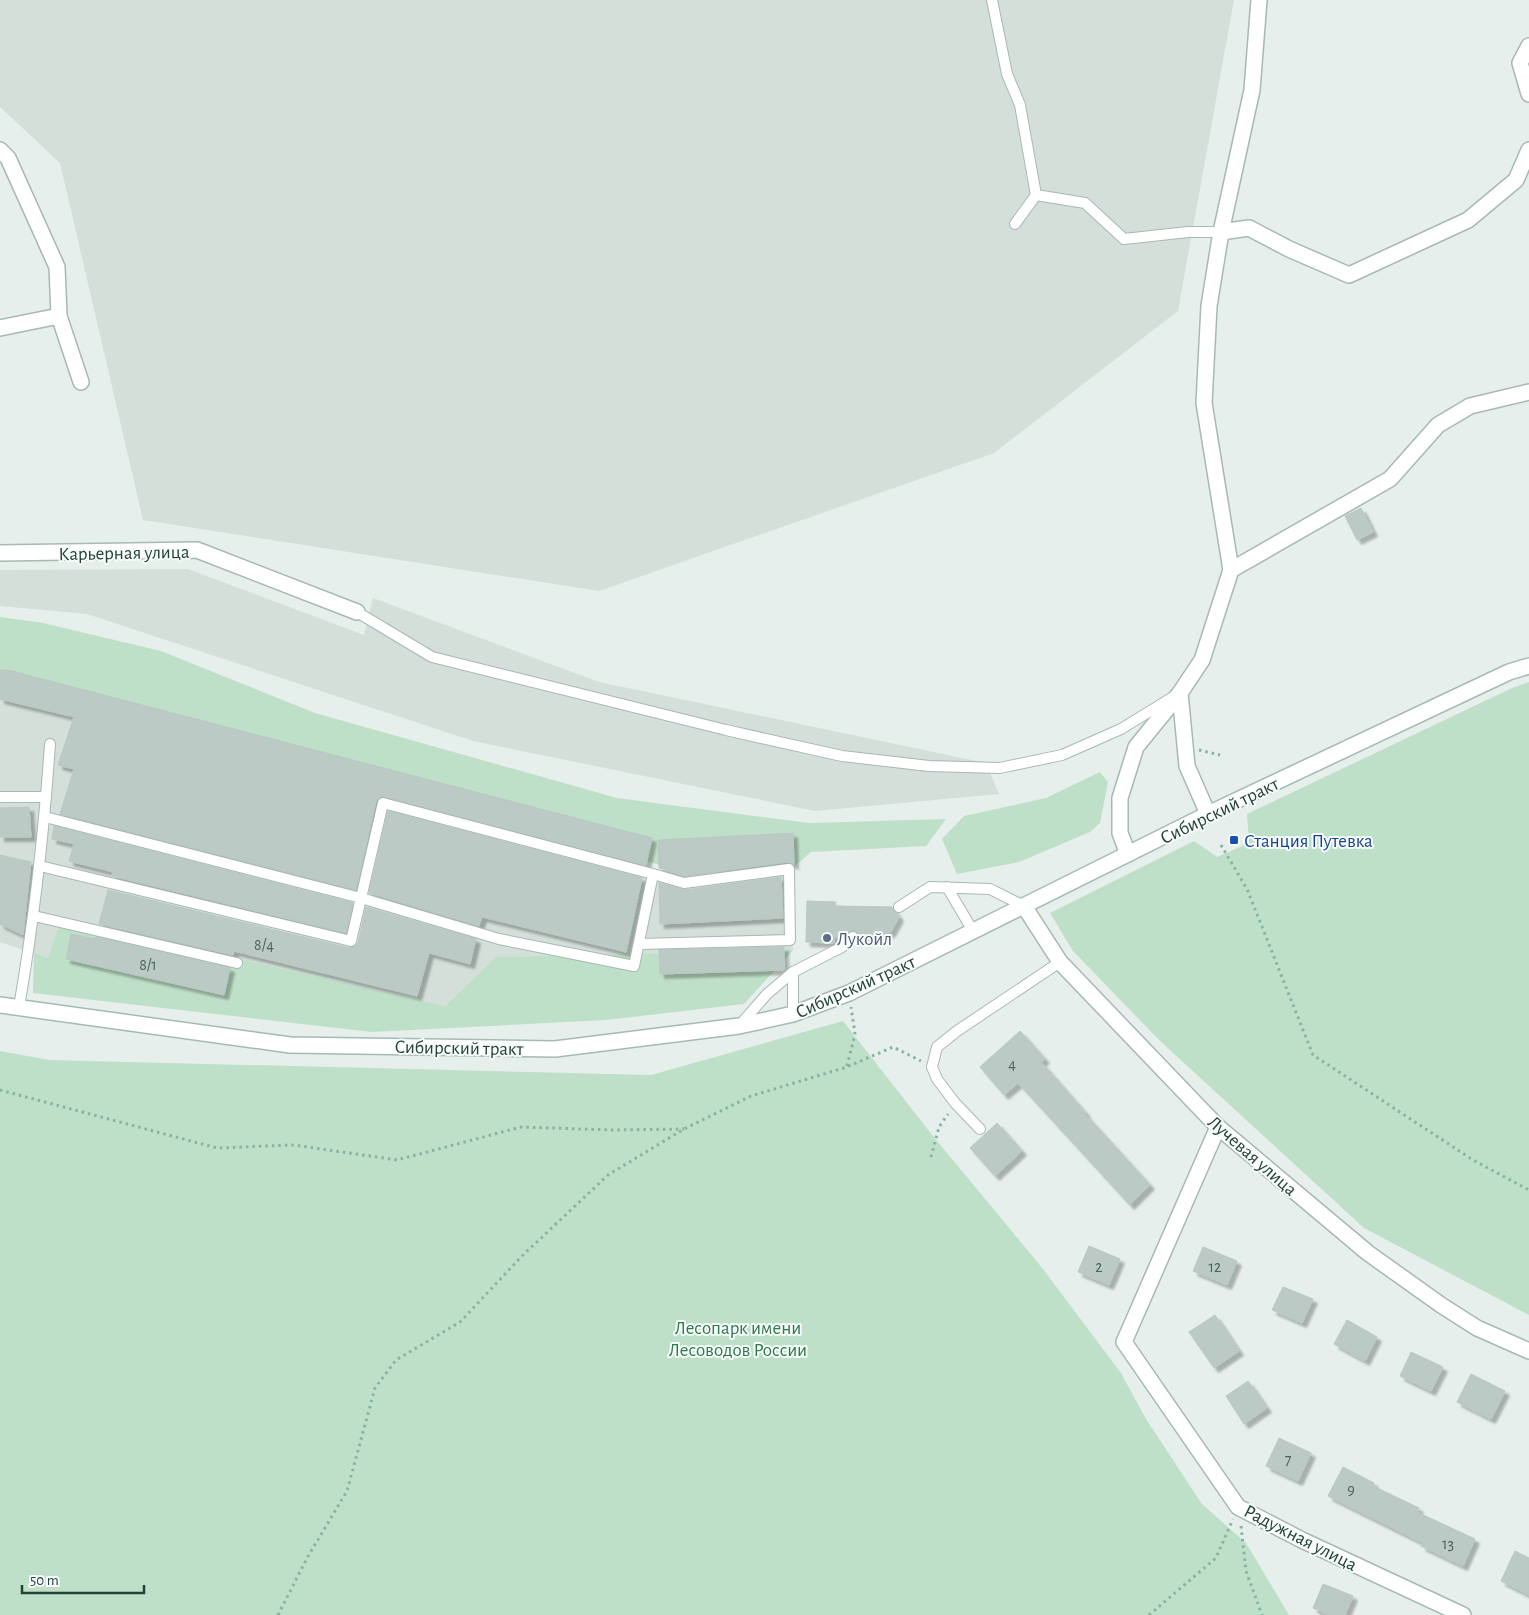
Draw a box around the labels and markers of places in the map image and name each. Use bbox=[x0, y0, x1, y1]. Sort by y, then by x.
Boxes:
place label: Станция Путевка bbox=[1244, 832, 1373, 851]
marker: Станция Путевка bbox=[1228, 834, 1240, 846]
place label: Лукойл bbox=[837, 930, 892, 949]
marker: Лукойл bbox=[821, 932, 833, 944]

